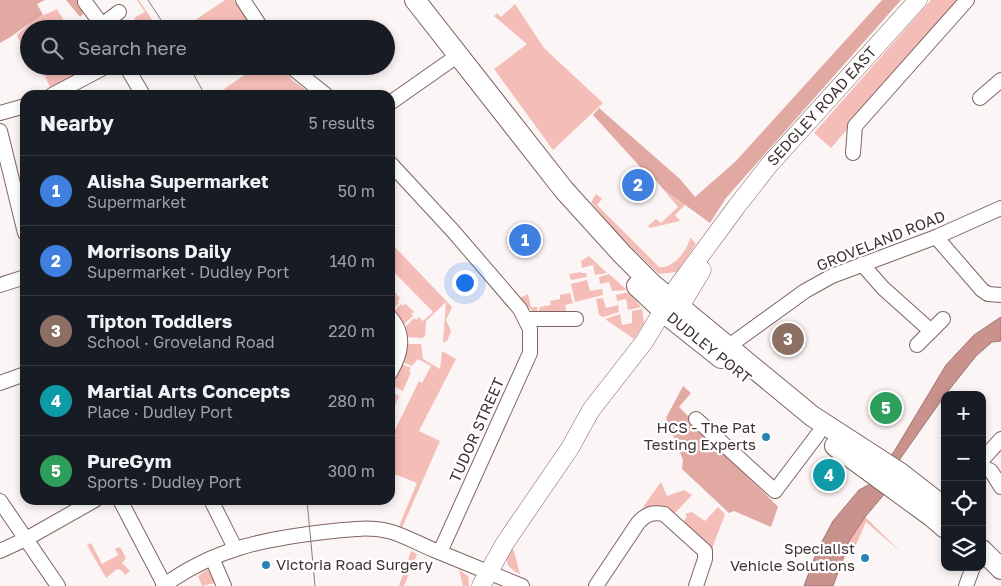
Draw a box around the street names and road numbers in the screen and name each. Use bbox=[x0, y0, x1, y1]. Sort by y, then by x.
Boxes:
street label: SEDGLEY ROAD EAST bbox=[763, 42, 880, 169]
street label: GROVELAND ROAD bbox=[814, 206, 948, 274]
street label: DUDLEY PORT bbox=[664, 308, 755, 387]
street label: TUDOR STREET bbox=[445, 375, 507, 485]

